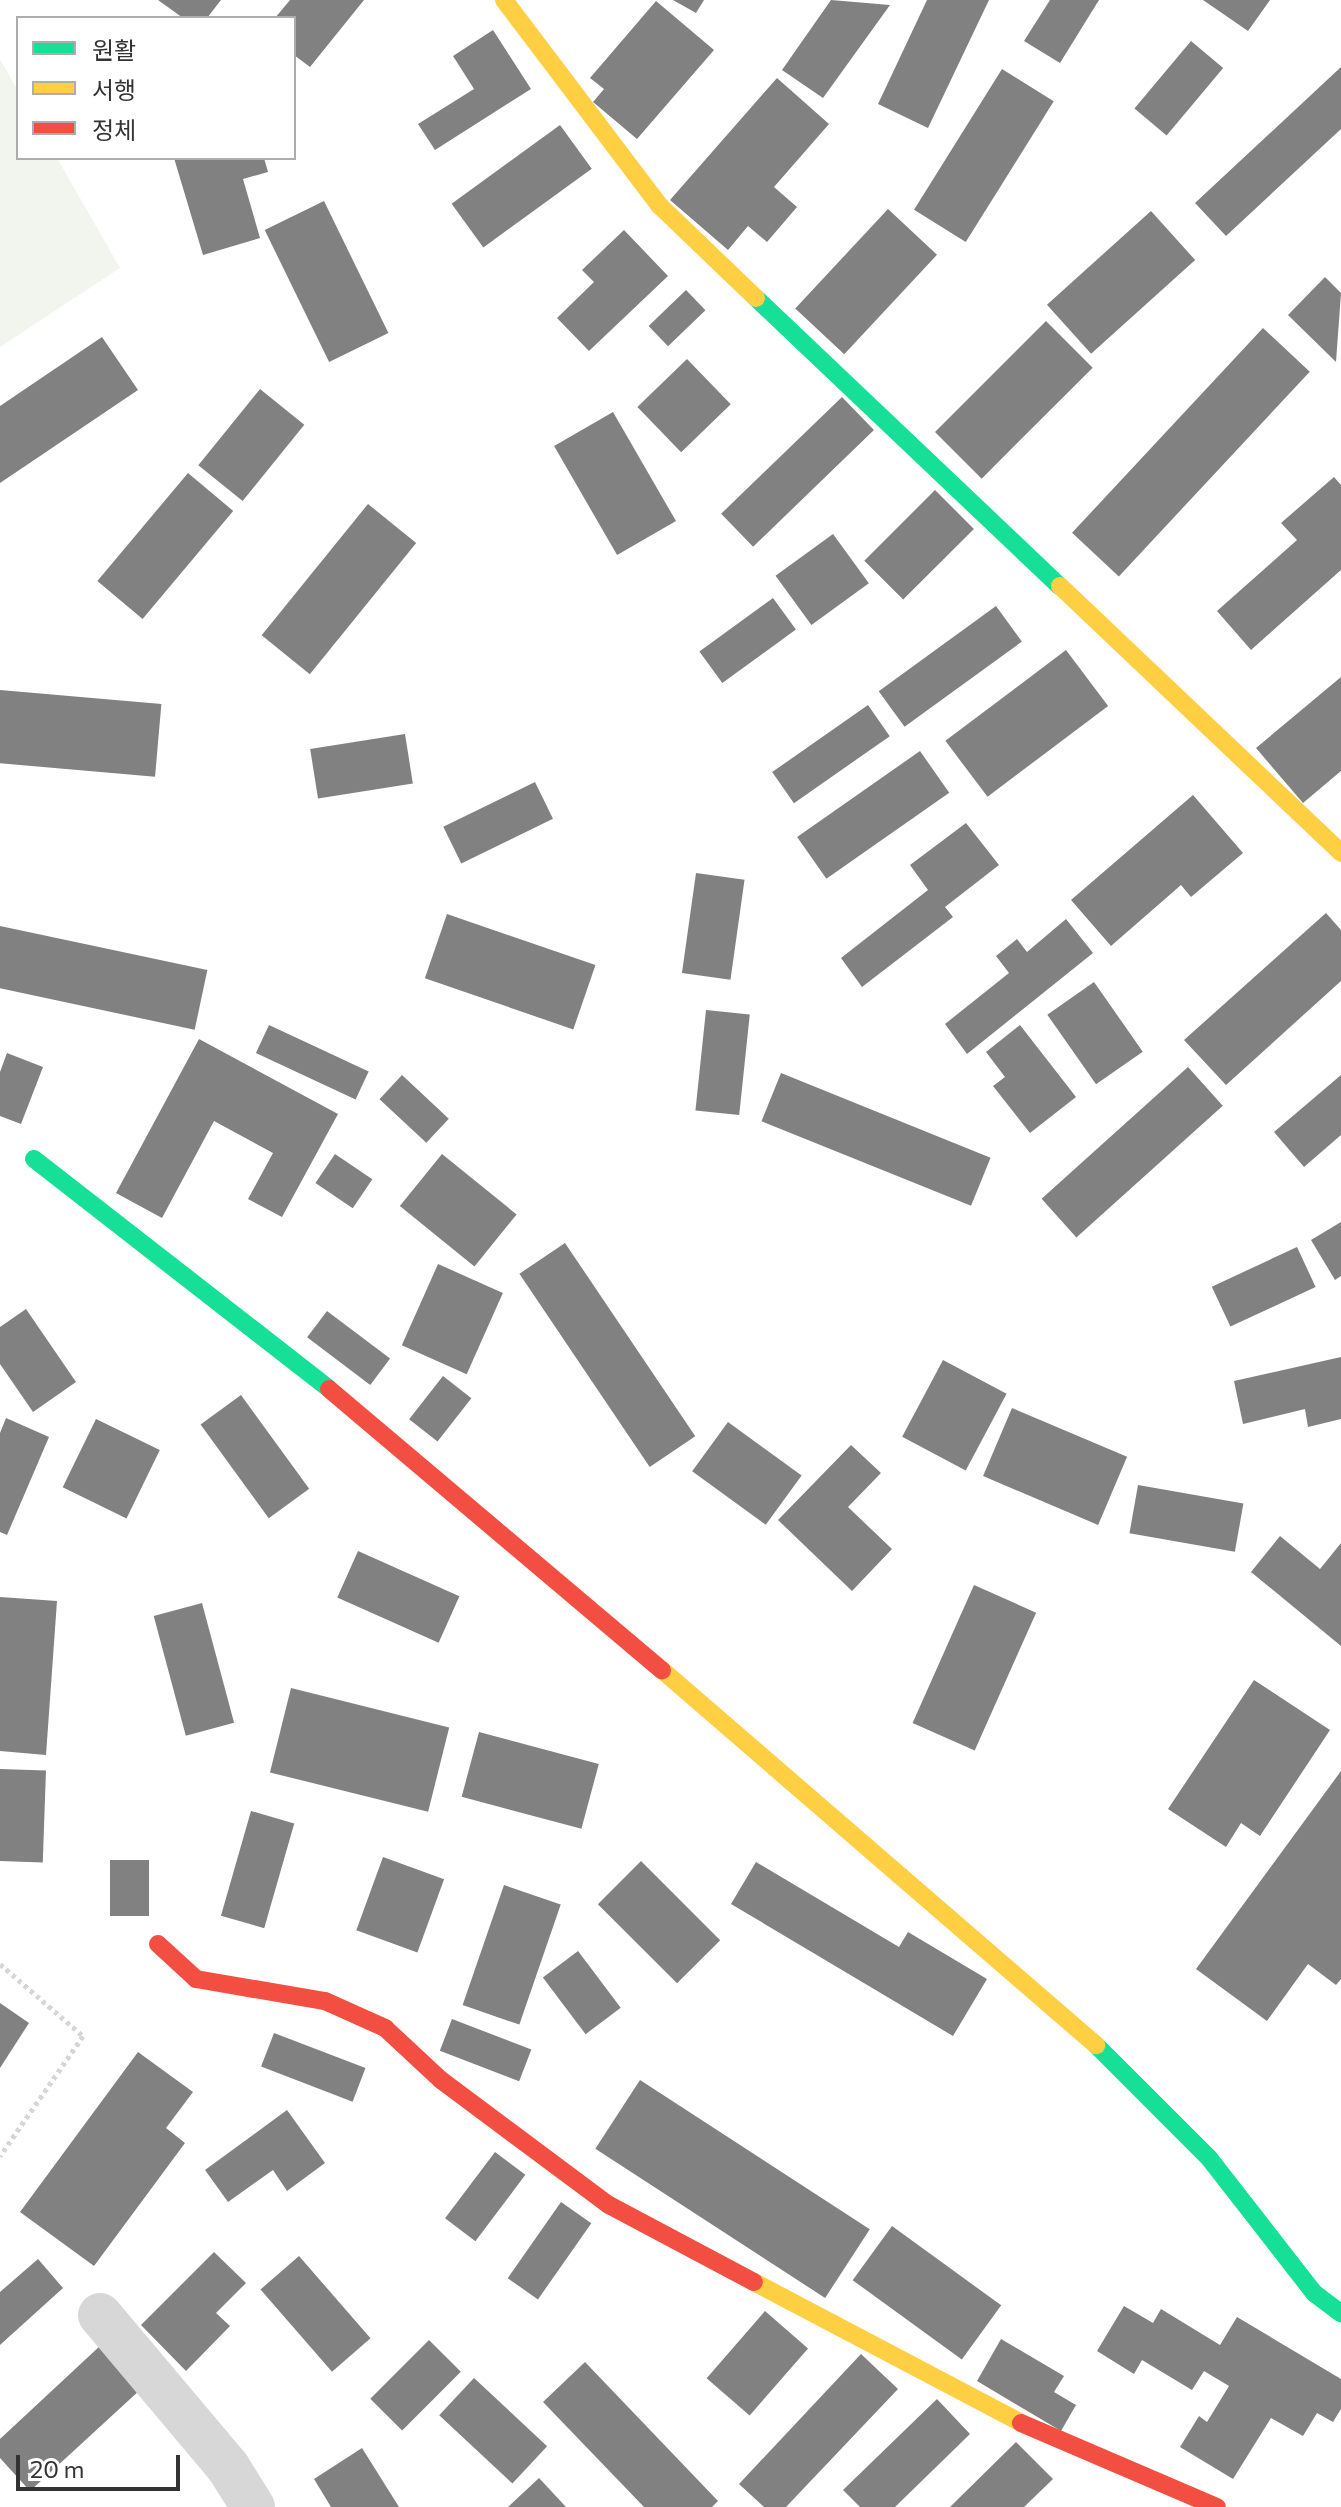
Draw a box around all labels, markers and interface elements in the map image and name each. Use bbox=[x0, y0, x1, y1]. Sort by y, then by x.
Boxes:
legend bbox=[16, 16, 296, 160]
text: 원활 bbox=[92, 35, 136, 64]
text: 서행 bbox=[92, 75, 136, 104]
text: 정체 bbox=[92, 115, 136, 144]
scale bar bbox=[20, 2439, 184, 2489]
text: 20 m bbox=[30, 2454, 84, 2483]

